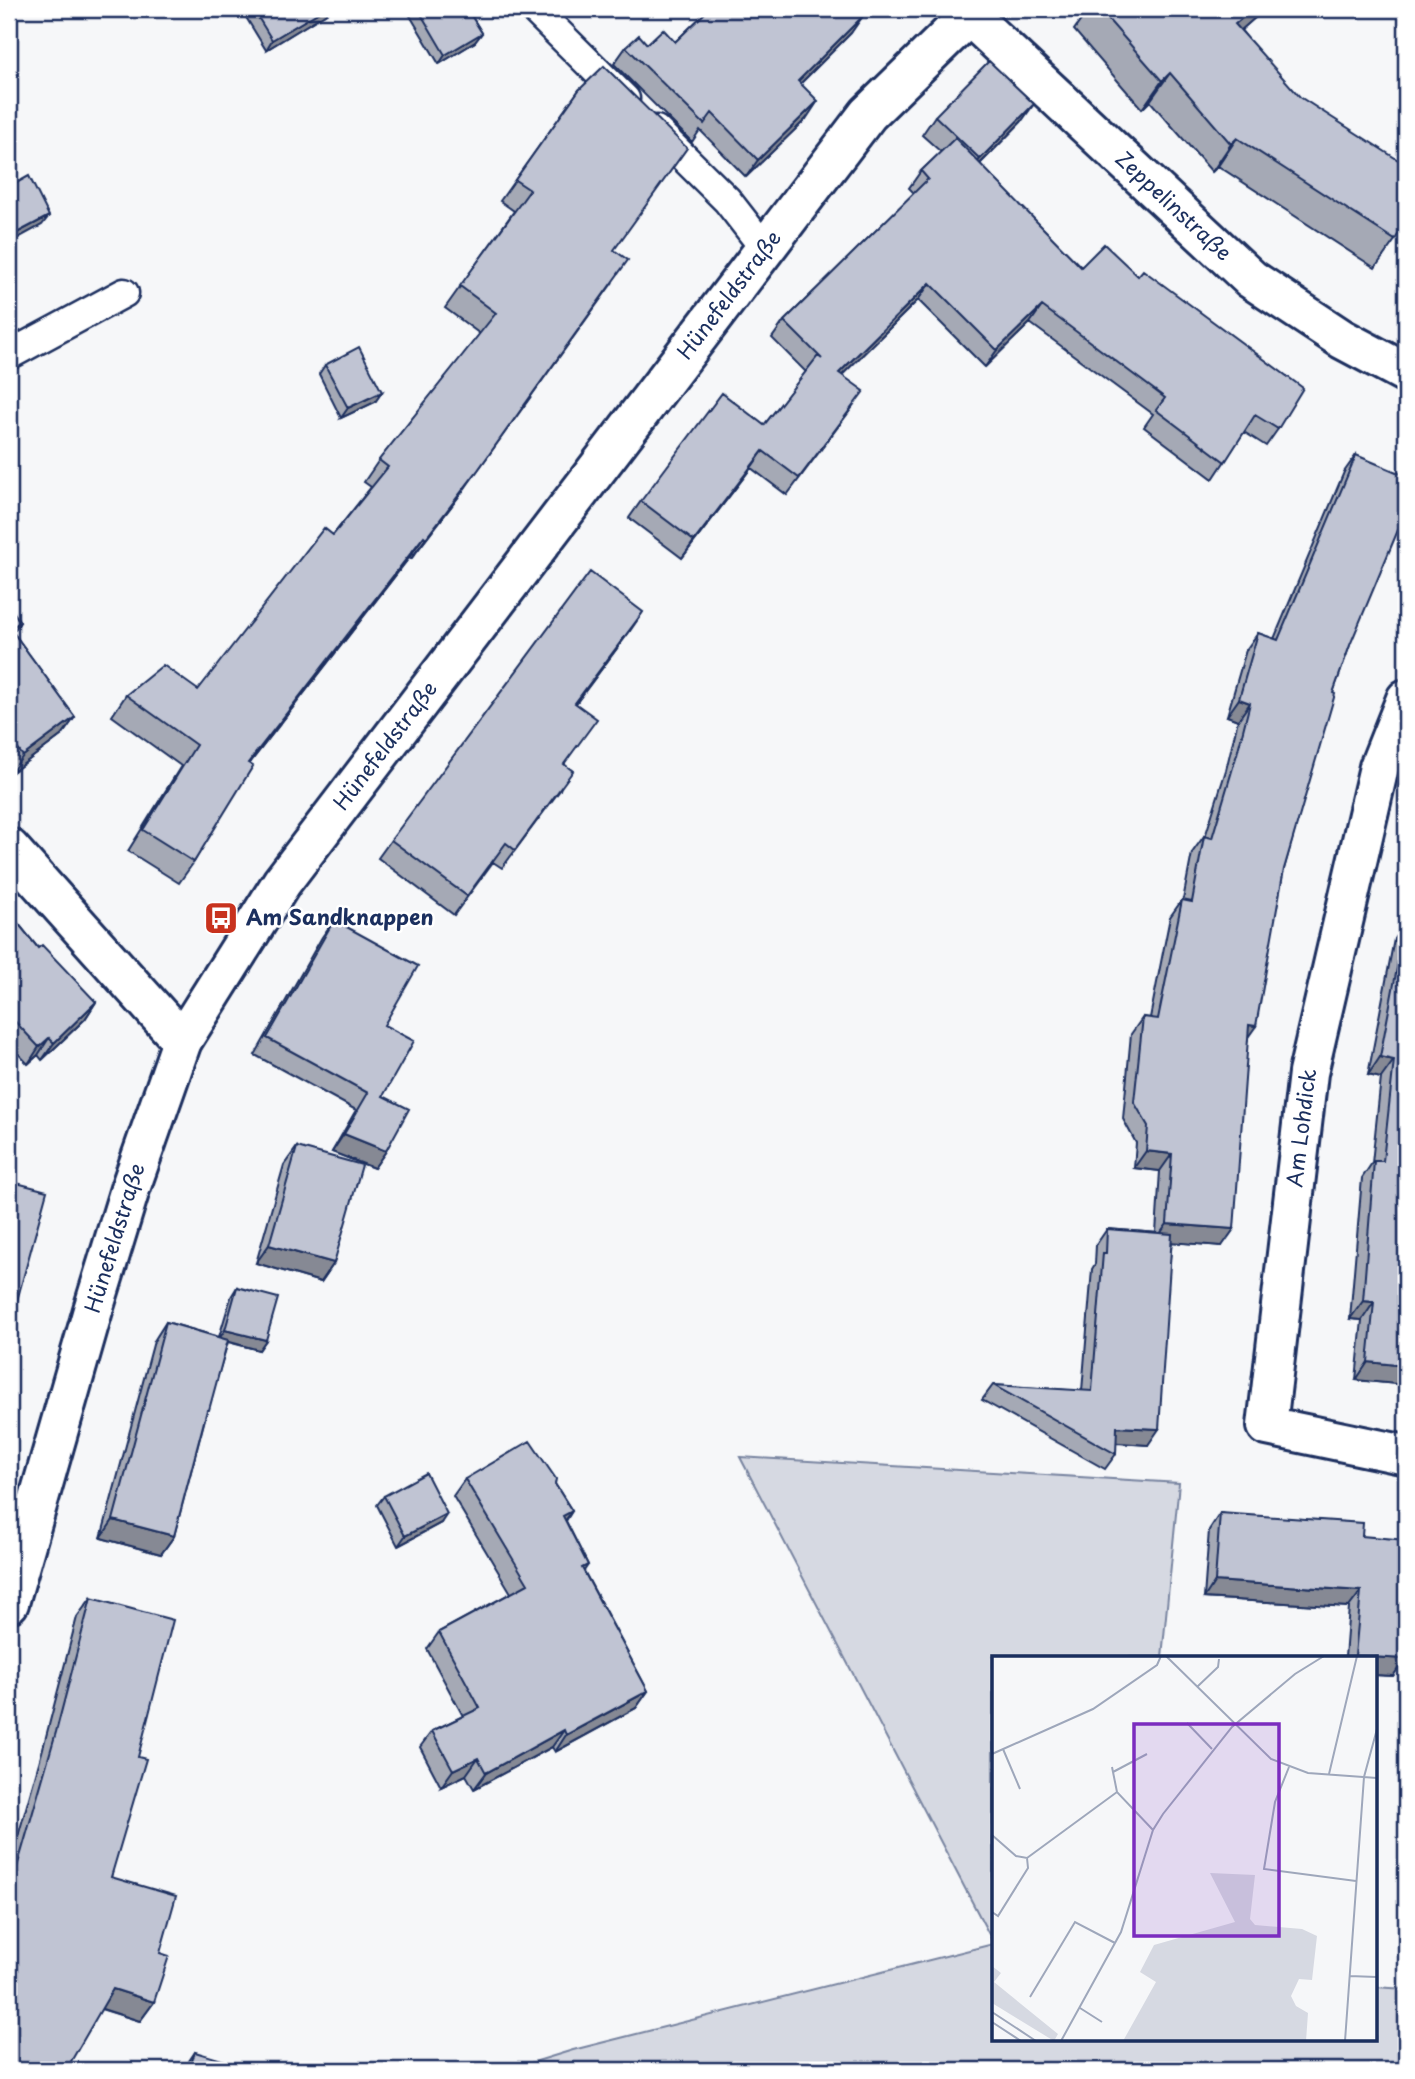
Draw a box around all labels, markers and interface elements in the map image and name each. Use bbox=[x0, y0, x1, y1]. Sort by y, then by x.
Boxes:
street label: Zeppelinstraße bbox=[1109, 142, 1240, 267]
street label: Hünefeldstraße bbox=[668, 223, 788, 366]
street label: Hünefeldstraße bbox=[324, 673, 444, 816]
bus stop icon: Am Sandknappen bbox=[202, 899, 240, 937]
place label: Am Sandknappen bbox=[246, 900, 434, 932]
street label: Am Lohdick bbox=[1277, 1066, 1323, 1189]
street label: Hünefeldstraße bbox=[75, 1158, 152, 1316]
inset map bbox=[992, 1656, 1376, 2040]

